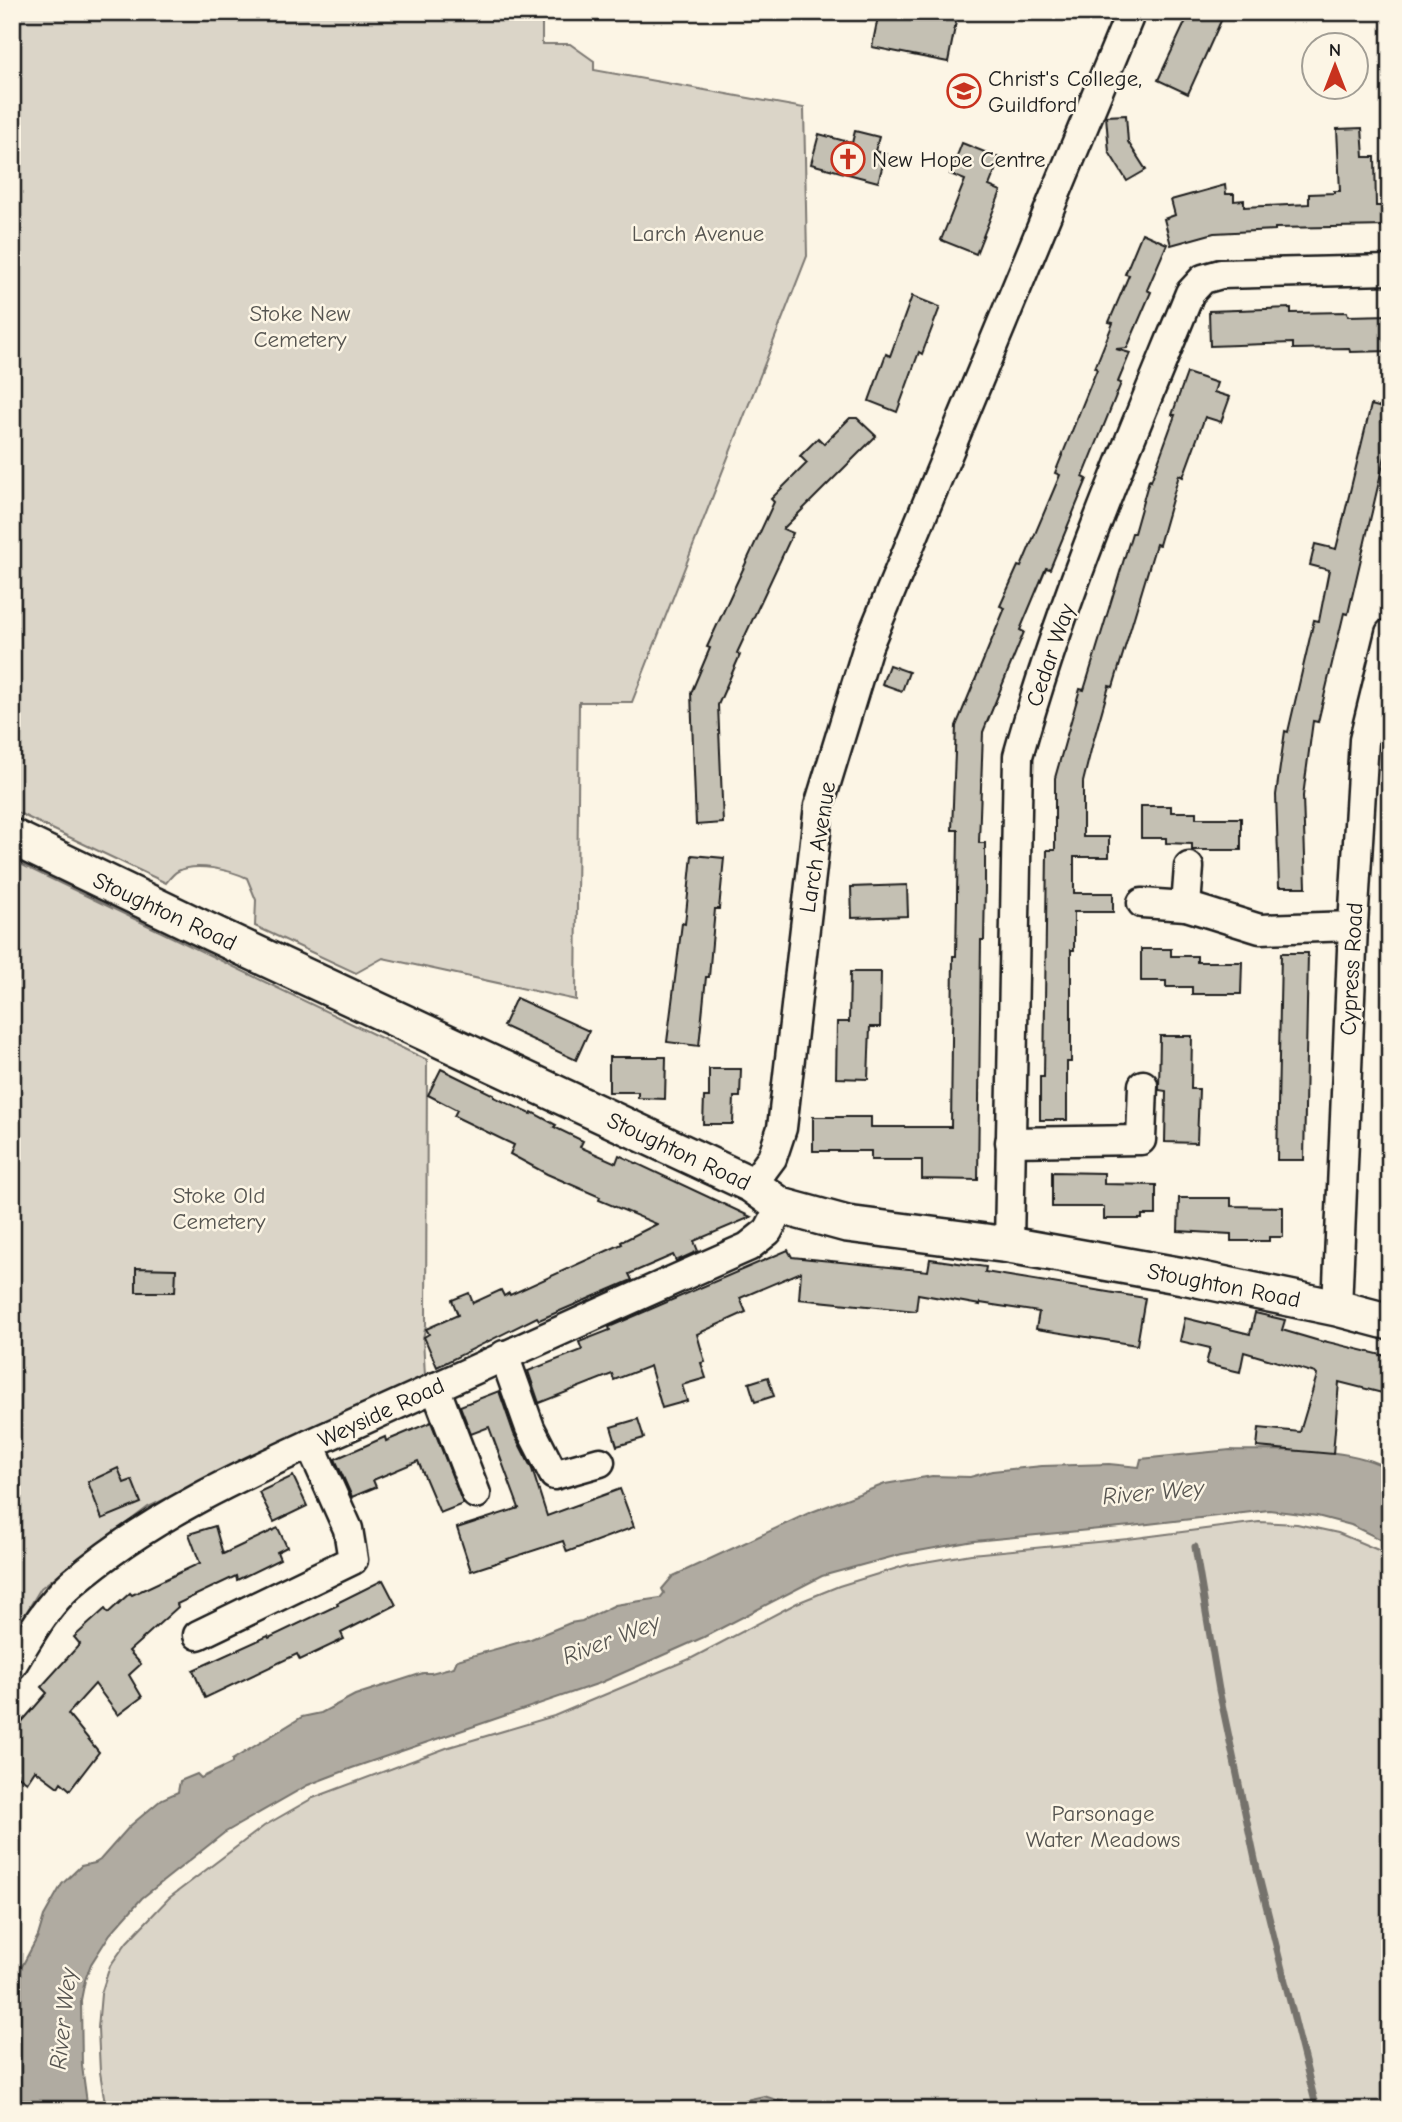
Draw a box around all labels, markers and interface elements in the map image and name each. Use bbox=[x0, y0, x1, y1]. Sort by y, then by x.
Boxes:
north arrow bbox=[1300, 32, 1370, 102]
text: N bbox=[1329, 39, 1341, 61]
place label: Christ's College, Guildford bbox=[988, 65, 1142, 118]
school or university icon: Christ's College, Guildford bbox=[945, 72, 983, 110]
church icon: New Hope Centre bbox=[829, 140, 867, 178]
place label: New Hope Centre bbox=[872, 146, 1045, 173]
park label: Larch Avenue bbox=[632, 220, 764, 247]
park label: Stoke New Cemetery bbox=[249, 300, 351, 353]
street label: Cedar Way bbox=[1020, 599, 1081, 710]
street label: Larch Avenue bbox=[794, 780, 841, 915]
street label: Stoughton Road bbox=[89, 866, 241, 956]
street label: Cypress Road bbox=[1335, 902, 1368, 1036]
street label: Stoughton Road bbox=[603, 1106, 755, 1196]
park label: Stoke Old Cemetery bbox=[172, 1182, 266, 1235]
street label: Stoughton Road bbox=[1145, 1257, 1303, 1314]
street label: Weyside Road bbox=[314, 1371, 449, 1453]
water label: River Wey bbox=[1101, 1473, 1206, 1510]
water label: River Wey bbox=[558, 1607, 665, 1670]
park label: Parsonage Water Meadows bbox=[1026, 1800, 1180, 1853]
water label: River Wey bbox=[44, 1966, 82, 2071]

